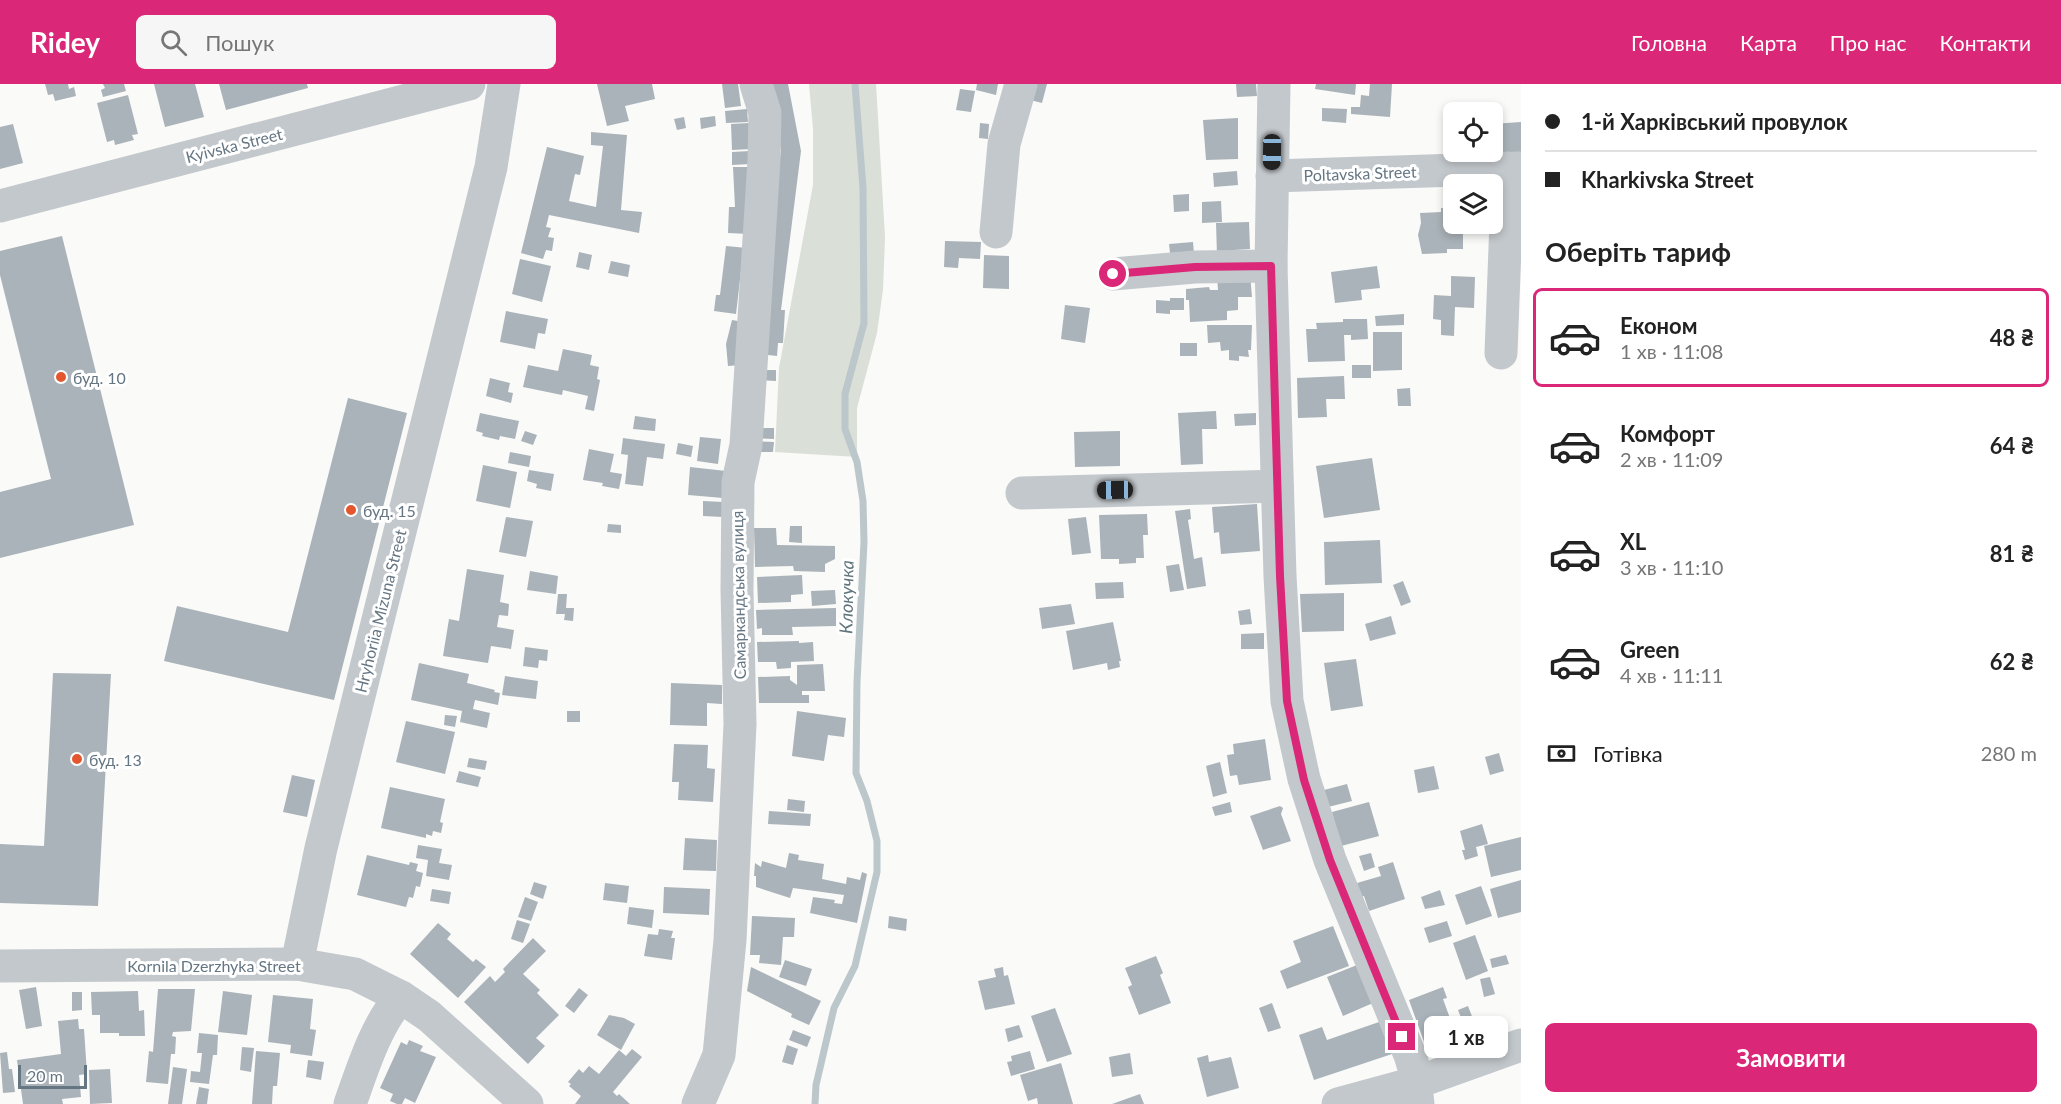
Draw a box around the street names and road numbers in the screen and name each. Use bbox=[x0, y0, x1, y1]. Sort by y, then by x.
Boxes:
street label: Kyivska Street bbox=[184, 124, 285, 166]
street label: Poltavska Street bbox=[1303, 162, 1417, 184]
street label: Самаркандська вулиця bbox=[727, 510, 749, 680]
street label: Hryhoriia Mizuna Street bbox=[351, 527, 410, 695]
street label: Kornila Dzerzhyka Street bbox=[127, 956, 301, 975]

